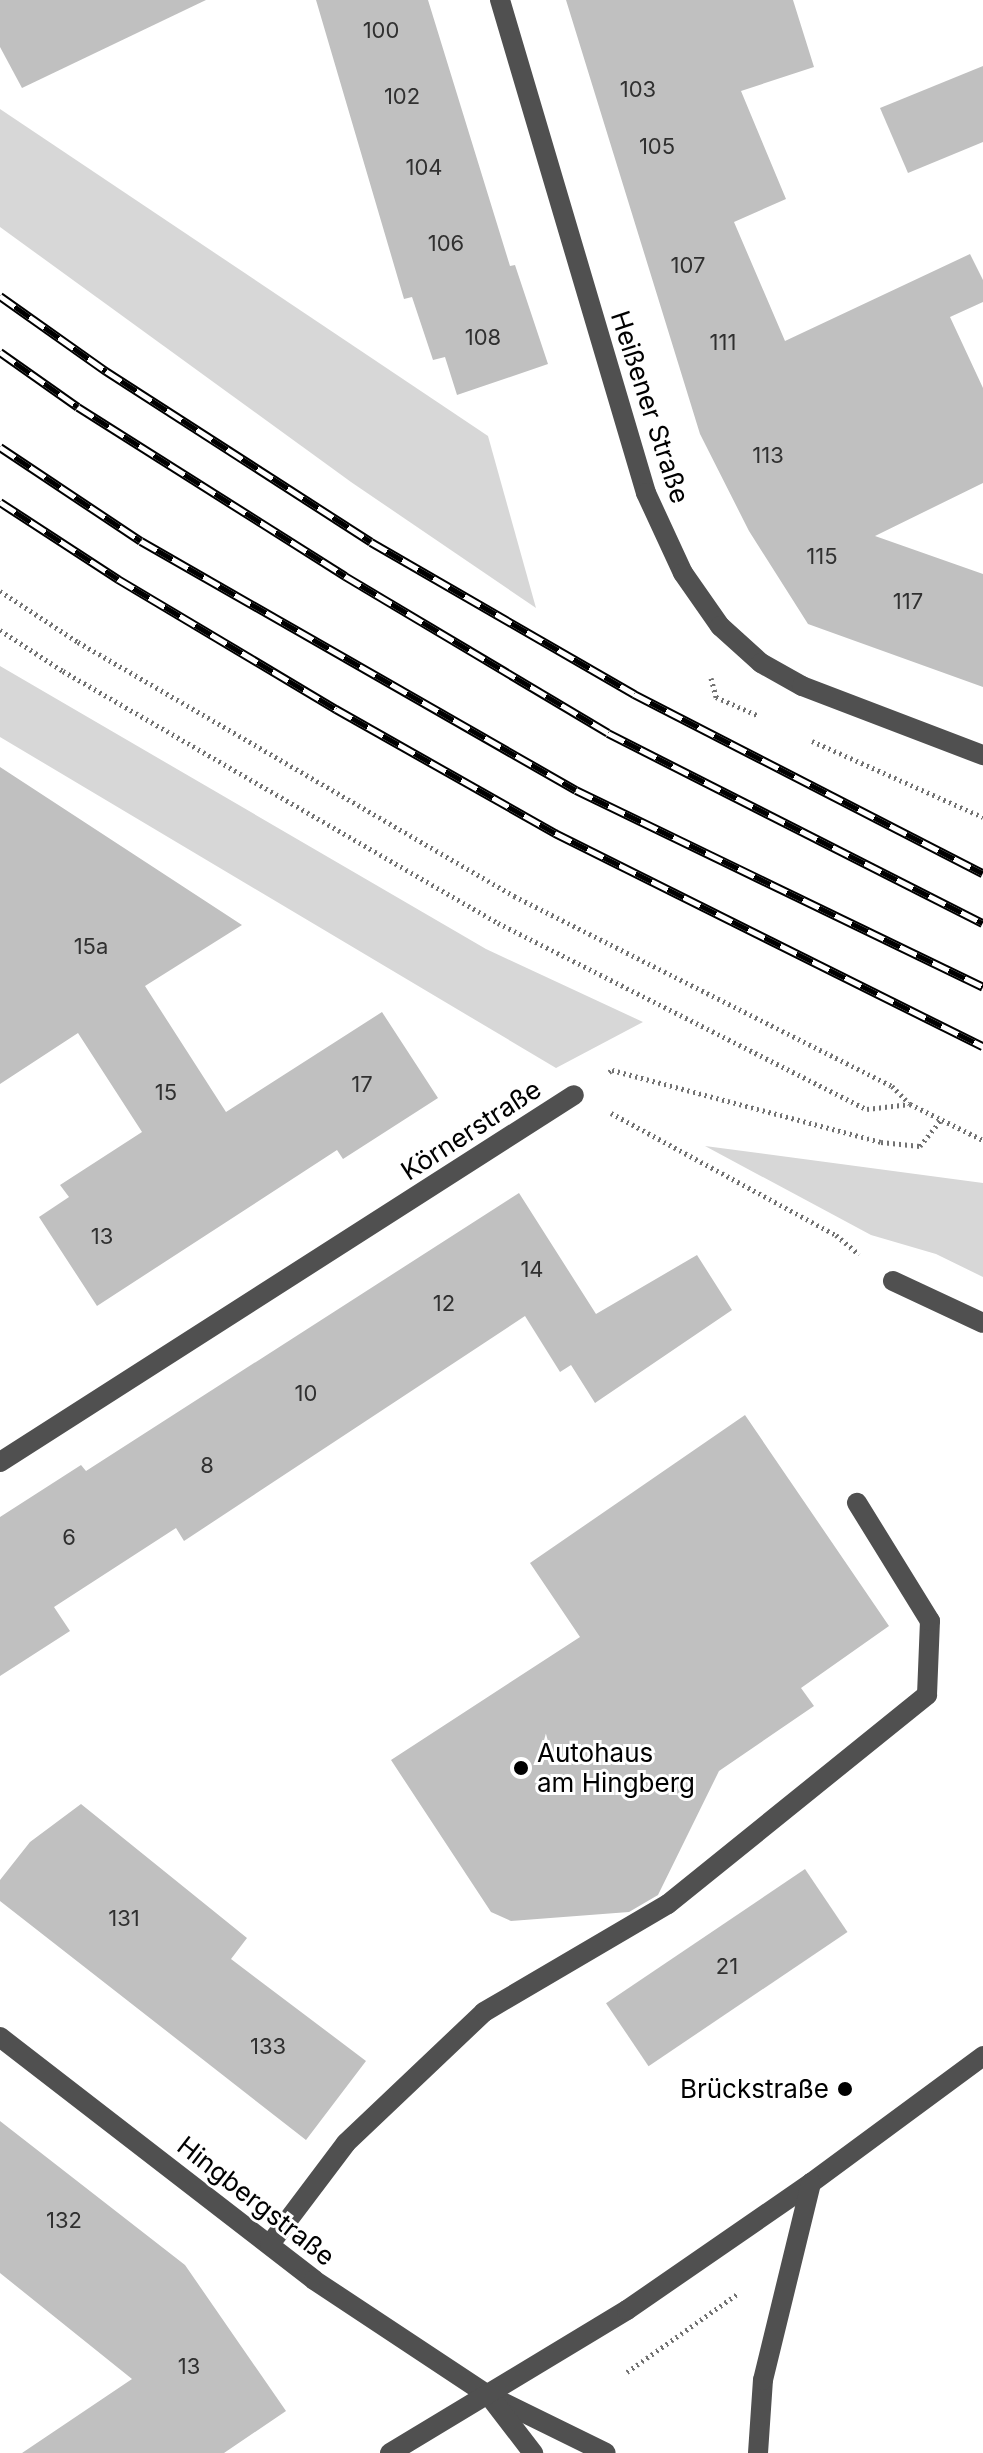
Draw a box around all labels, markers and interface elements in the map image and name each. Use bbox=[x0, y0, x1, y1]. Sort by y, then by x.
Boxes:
house number: 100 bbox=[363, 18, 399, 44]
house number: 103 bbox=[620, 77, 656, 103]
house number: 102 bbox=[384, 84, 420, 110]
house number: 105 bbox=[639, 134, 675, 160]
house number: 104 bbox=[405, 155, 443, 181]
house number: 106 bbox=[428, 231, 464, 257]
house number: 107 bbox=[671, 253, 705, 279]
street label: Heißener Straße bbox=[604, 307, 696, 507]
house number: 108 bbox=[465, 325, 501, 351]
house number: 111 bbox=[710, 330, 736, 356]
house number: 113 bbox=[752, 443, 784, 469]
house number: 115 bbox=[806, 544, 838, 570]
house number: 117 bbox=[893, 589, 923, 615]
house number: 15a bbox=[74, 934, 108, 960]
house number: 17 bbox=[351, 1072, 373, 1098]
street label: Körnerstraße bbox=[395, 1073, 547, 1187]
house number: 15 bbox=[155, 1080, 177, 1106]
house number: 13 bbox=[91, 1224, 113, 1250]
house number: 14 bbox=[520, 1257, 544, 1283]
house number: 12 bbox=[433, 1291, 455, 1317]
house number: 10 bbox=[295, 1381, 317, 1407]
house number: 8 bbox=[200, 1453, 214, 1479]
house number: 6 bbox=[62, 1525, 76, 1551]
place label: Autohaus am Hingberg bbox=[537, 1737, 695, 1798]
marker: Autohaus am Hingberg bbox=[512, 1759, 530, 1777]
house number: 131 bbox=[108, 1906, 140, 1932]
house number: 21 bbox=[716, 1954, 738, 1980]
house number: 133 bbox=[250, 2034, 286, 2060]
place label: Brückstraße bbox=[680, 2073, 829, 2105]
marker: Brückstraße bbox=[836, 2080, 854, 2098]
street label: Hingbergstraße bbox=[171, 2130, 341, 2272]
house number: 132 bbox=[46, 2208, 82, 2234]
house number: 13 bbox=[178, 2354, 200, 2380]

